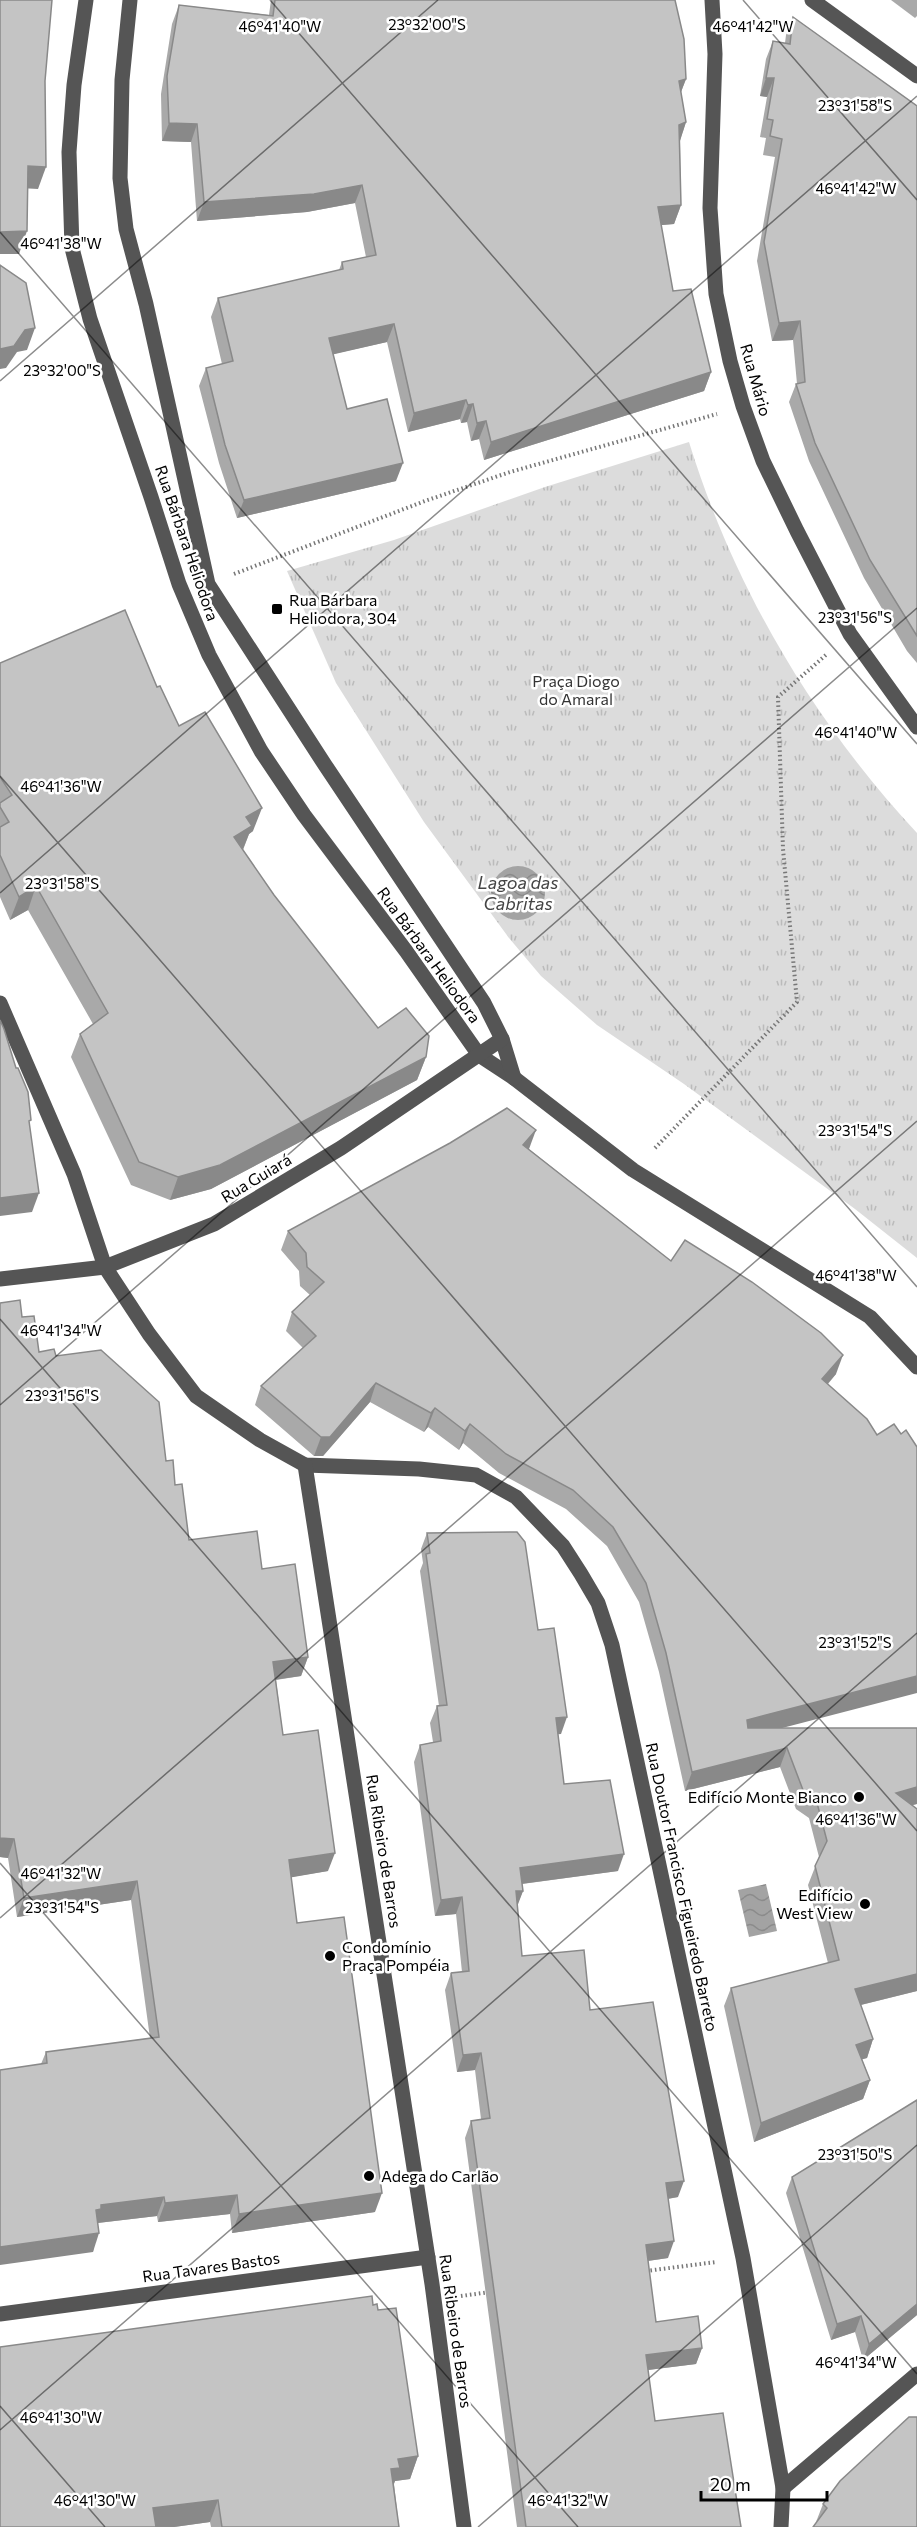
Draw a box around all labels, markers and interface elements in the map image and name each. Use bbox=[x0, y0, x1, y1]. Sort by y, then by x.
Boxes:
text: 23°32'00"S bbox=[388, 15, 466, 33]
text: 46°41'40"W bbox=[239, 17, 321, 35]
text: 46°41'42"W bbox=[712, 17, 794, 35]
text: 23°31'58"S bbox=[818, 96, 892, 114]
text: 46°41'42"W bbox=[815, 179, 897, 197]
text: 46°41'38"W bbox=[20, 234, 102, 252]
street label: Rua Mário bbox=[737, 341, 776, 418]
text: 23°32'00"S bbox=[23, 361, 101, 379]
street label: Rua Bárbara Heliodora bbox=[152, 463, 223, 623]
place label: Rua Bárbara Heliodora, 304 bbox=[289, 590, 397, 627]
marker: Rua Bárbara Heliodora, 304 bbox=[270, 602, 284, 616]
text: 23°31'56"S bbox=[818, 608, 892, 626]
park label: Praça Diogo do Amaral bbox=[532, 671, 620, 708]
text: 46°41'40"W bbox=[815, 723, 897, 741]
text: 46°41'36"W bbox=[20, 777, 102, 795]
water label: Lagoa das Cabritas bbox=[478, 871, 558, 914]
text: 23°31'58"S bbox=[25, 874, 99, 892]
street label: Rua Bárbara Heliodora bbox=[374, 883, 485, 1026]
text: 23°31'54"S bbox=[818, 1121, 892, 1139]
street label: Rua Guiará bbox=[217, 1149, 294, 1206]
text: 46°41'38"W bbox=[815, 1266, 897, 1284]
text: 46°41'34"W bbox=[20, 1321, 102, 1339]
text: 23°31'56"S bbox=[25, 1386, 99, 1404]
text: 23°31'52"S bbox=[818, 1633, 892, 1651]
street label: Rua Doutor Francisco Figueiredo Barreto bbox=[643, 1741, 722, 2033]
street label: Rua Ribeiro de Barros bbox=[363, 1773, 406, 1929]
place label: Edifício Monte Bianco bbox=[688, 1787, 847, 1806]
marker: Edifício Monte Bianco bbox=[852, 1790, 866, 1804]
text: 46°41'36"W bbox=[815, 1810, 897, 1828]
text: 46°41'32"W bbox=[21, 1864, 101, 1882]
place label: Edifício West View bbox=[776, 1885, 853, 1922]
marker: Edifício West View bbox=[858, 1897, 872, 1911]
text: 23°31'54"S bbox=[25, 1898, 99, 1916]
place label: Condomínio Praça Pompéia bbox=[342, 1937, 450, 1974]
marker: Condomínio Praça Pompéia bbox=[323, 1949, 337, 1963]
text: 23°31'50"S bbox=[818, 2145, 893, 2163]
place label: Adega do Carlão bbox=[381, 2166, 499, 2185]
marker: Adega do Carlão bbox=[362, 2169, 376, 2183]
street label: Rua Tavares Bastos bbox=[141, 2247, 281, 2286]
street label: Rua Ribeiro de Barros bbox=[436, 2253, 477, 2409]
text: 46°41'34"W bbox=[815, 2353, 897, 2371]
text: 46°41'30"W bbox=[20, 2408, 102, 2426]
scale bar bbox=[701, 2464, 827, 2502]
text: 20 m bbox=[710, 2473, 751, 2495]
text: 46°41'30"W bbox=[54, 2491, 136, 2509]
text: 46°41'32"W bbox=[528, 2491, 608, 2509]

